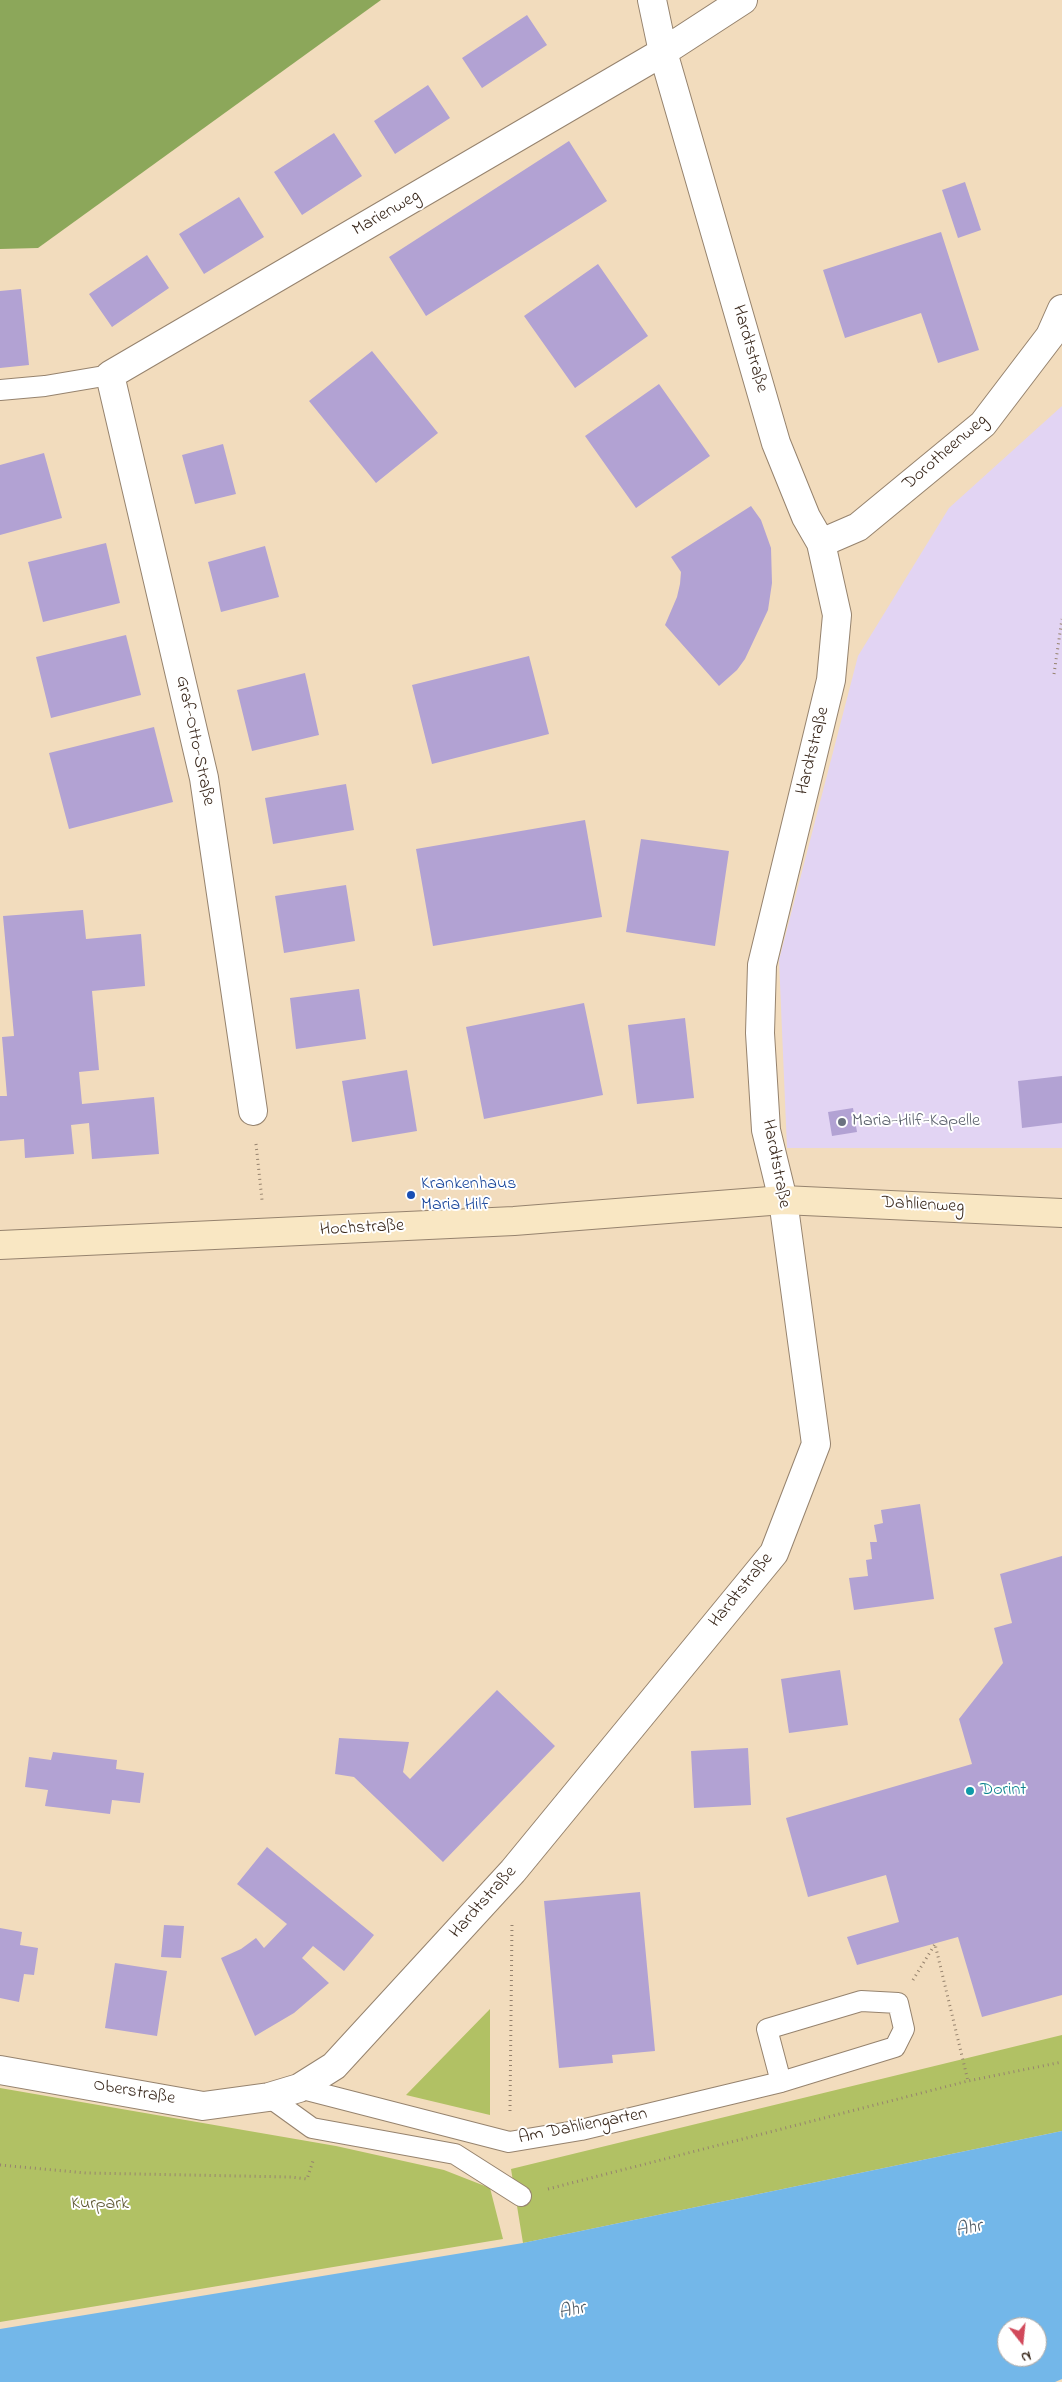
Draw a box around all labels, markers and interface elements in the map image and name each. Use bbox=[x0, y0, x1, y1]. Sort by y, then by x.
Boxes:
street label: Marienweg bbox=[349, 186, 425, 242]
street label: Hardtstraße bbox=[726, 303, 772, 395]
street label: Dorotheenweg bbox=[899, 410, 993, 496]
street label: Graf-Otto-Straße bbox=[170, 674, 218, 808]
street label: Hardtstraße bbox=[793, 705, 835, 797]
place label: Maria-Hilf-Kapelle bbox=[852, 1111, 980, 1133]
marker: Maria-Hilf-Kapelle bbox=[836, 1116, 848, 1128]
street label: Hardtstraße bbox=[756, 1118, 794, 1210]
place label: Krankenhaus Maria Hilf bbox=[421, 1174, 516, 1216]
marker: Krankenhaus Maria Hilf bbox=[405, 1189, 417, 1201]
street label: Dahlienweg bbox=[881, 1193, 965, 1219]
street label: Hochstraße bbox=[319, 1216, 405, 1242]
street label: Hardtstraße bbox=[705, 1549, 779, 1633]
place label: Dorint bbox=[980, 1780, 1026, 1802]
marker: Dorint bbox=[964, 1785, 976, 1797]
street label: Hardtstraße bbox=[446, 1862, 522, 1944]
street label: Oberstraße bbox=[91, 2075, 177, 2111]
street label: Am Dahliengarten bbox=[517, 2104, 649, 2150]
park label: Kurpark bbox=[71, 2194, 129, 2216]
water label: Ahr bbox=[954, 2216, 984, 2244]
water label: Ahr bbox=[557, 2298, 587, 2326]
north arrow bbox=[997, 2317, 1047, 2367]
text: N bbox=[1019, 2345, 1033, 2367]

